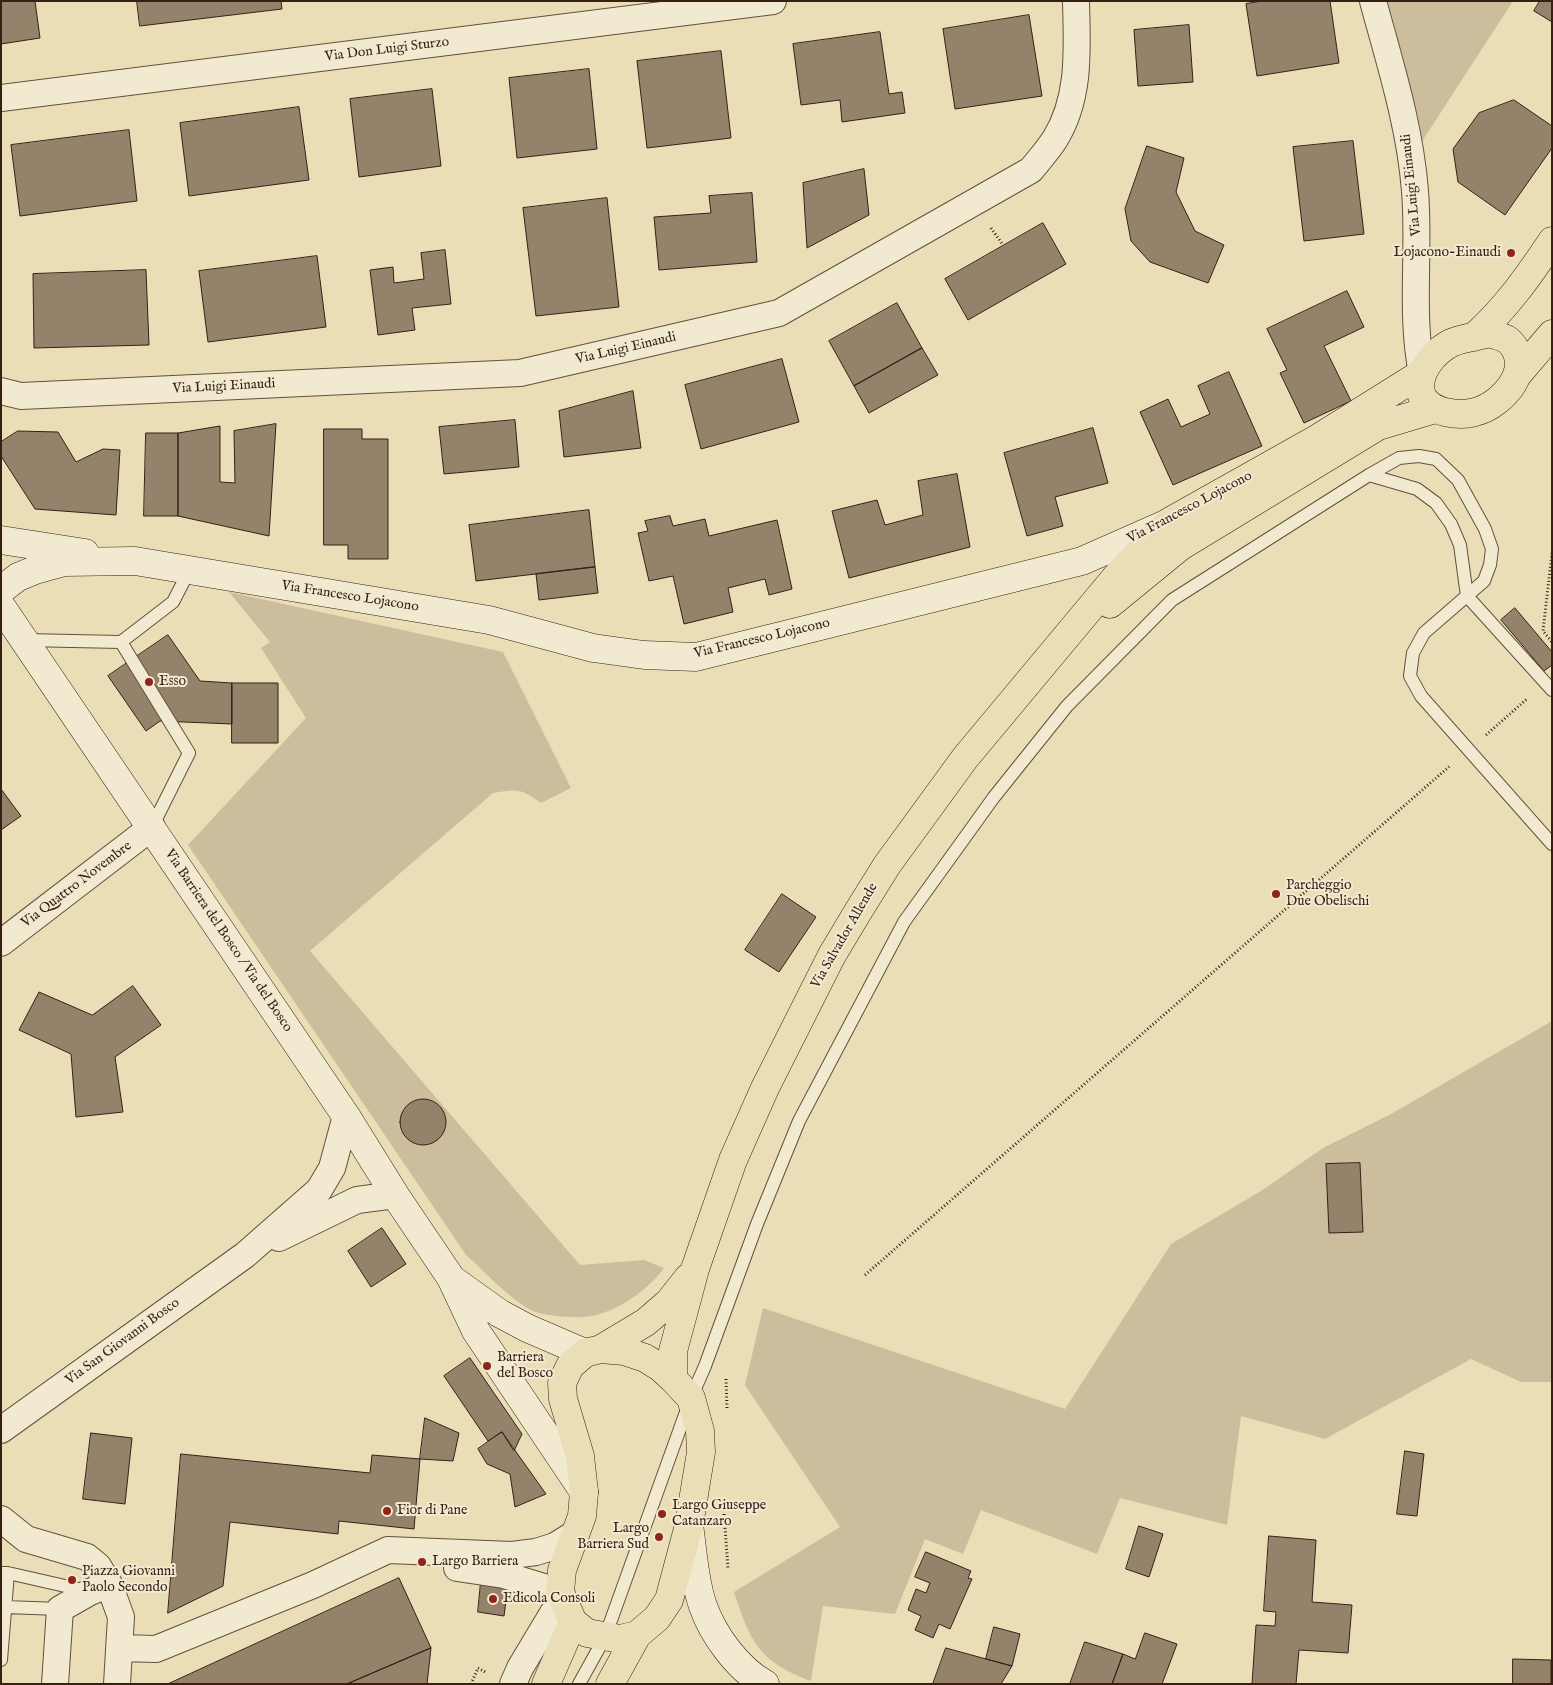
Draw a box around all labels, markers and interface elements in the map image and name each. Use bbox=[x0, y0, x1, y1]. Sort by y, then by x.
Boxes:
street label: Via Don Luigi Sturzo bbox=[324, 34, 450, 66]
street label: Via Luigi Einaudi bbox=[1398, 133, 1426, 237]
place label: Lojacono-Einaudi bbox=[1394, 245, 1501, 261]
marker: Lojacono-Einaudi bbox=[1505, 247, 1517, 259]
street label: Via Luigi Einaudi bbox=[574, 329, 678, 369]
street label: Via Luigi Einaudi bbox=[172, 376, 276, 398]
street label: Via Francesco Lojacono bbox=[1125, 468, 1255, 548]
street label: Via Francesco Lojacono bbox=[280, 578, 420, 616]
street label: Via Francesco Lojacono bbox=[692, 615, 832, 663]
place label: Esso bbox=[159, 674, 186, 690]
marker: Esso bbox=[143, 676, 155, 688]
street label: Via Quattro Novembre bbox=[19, 838, 135, 932]
street label: Via Barriera del Bosco / Via del Bosco bbox=[160, 846, 296, 1036]
place label: Parcheggio Due Obelischi bbox=[1286, 878, 1369, 910]
street label: Via Salvador Allende bbox=[808, 880, 882, 992]
marker: Parcheggio Due Obelischi bbox=[1270, 888, 1282, 900]
street label: Via San Giovanni Bosco bbox=[63, 1295, 183, 1389]
place label: Barriera del Bosco bbox=[497, 1350, 553, 1382]
marker: Barriera del Bosco bbox=[481, 1360, 493, 1372]
place label: Largo Giuseppe Catanzaro bbox=[672, 1498, 766, 1530]
place label: Fior di Pane bbox=[397, 1503, 467, 1519]
marker: Fior di Pane bbox=[381, 1505, 393, 1517]
marker: Largo Giuseppe Catanzaro bbox=[656, 1508, 668, 1520]
place label: Largo Barriera Sud bbox=[577, 1521, 649, 1554]
marker: Largo Barriera Sud bbox=[653, 1531, 665, 1543]
place label: Largo Barriera bbox=[432, 1554, 518, 1570]
marker: Largo Barriera bbox=[416, 1556, 428, 1568]
place label: Piazza Giovanni Paolo Secondo bbox=[82, 1564, 175, 1596]
marker: Piazza Giovanni Paolo Secondo bbox=[66, 1574, 78, 1586]
place label: Edicola Consoli bbox=[503, 1591, 595, 1607]
marker: Edicola Consoli bbox=[487, 1593, 499, 1605]

